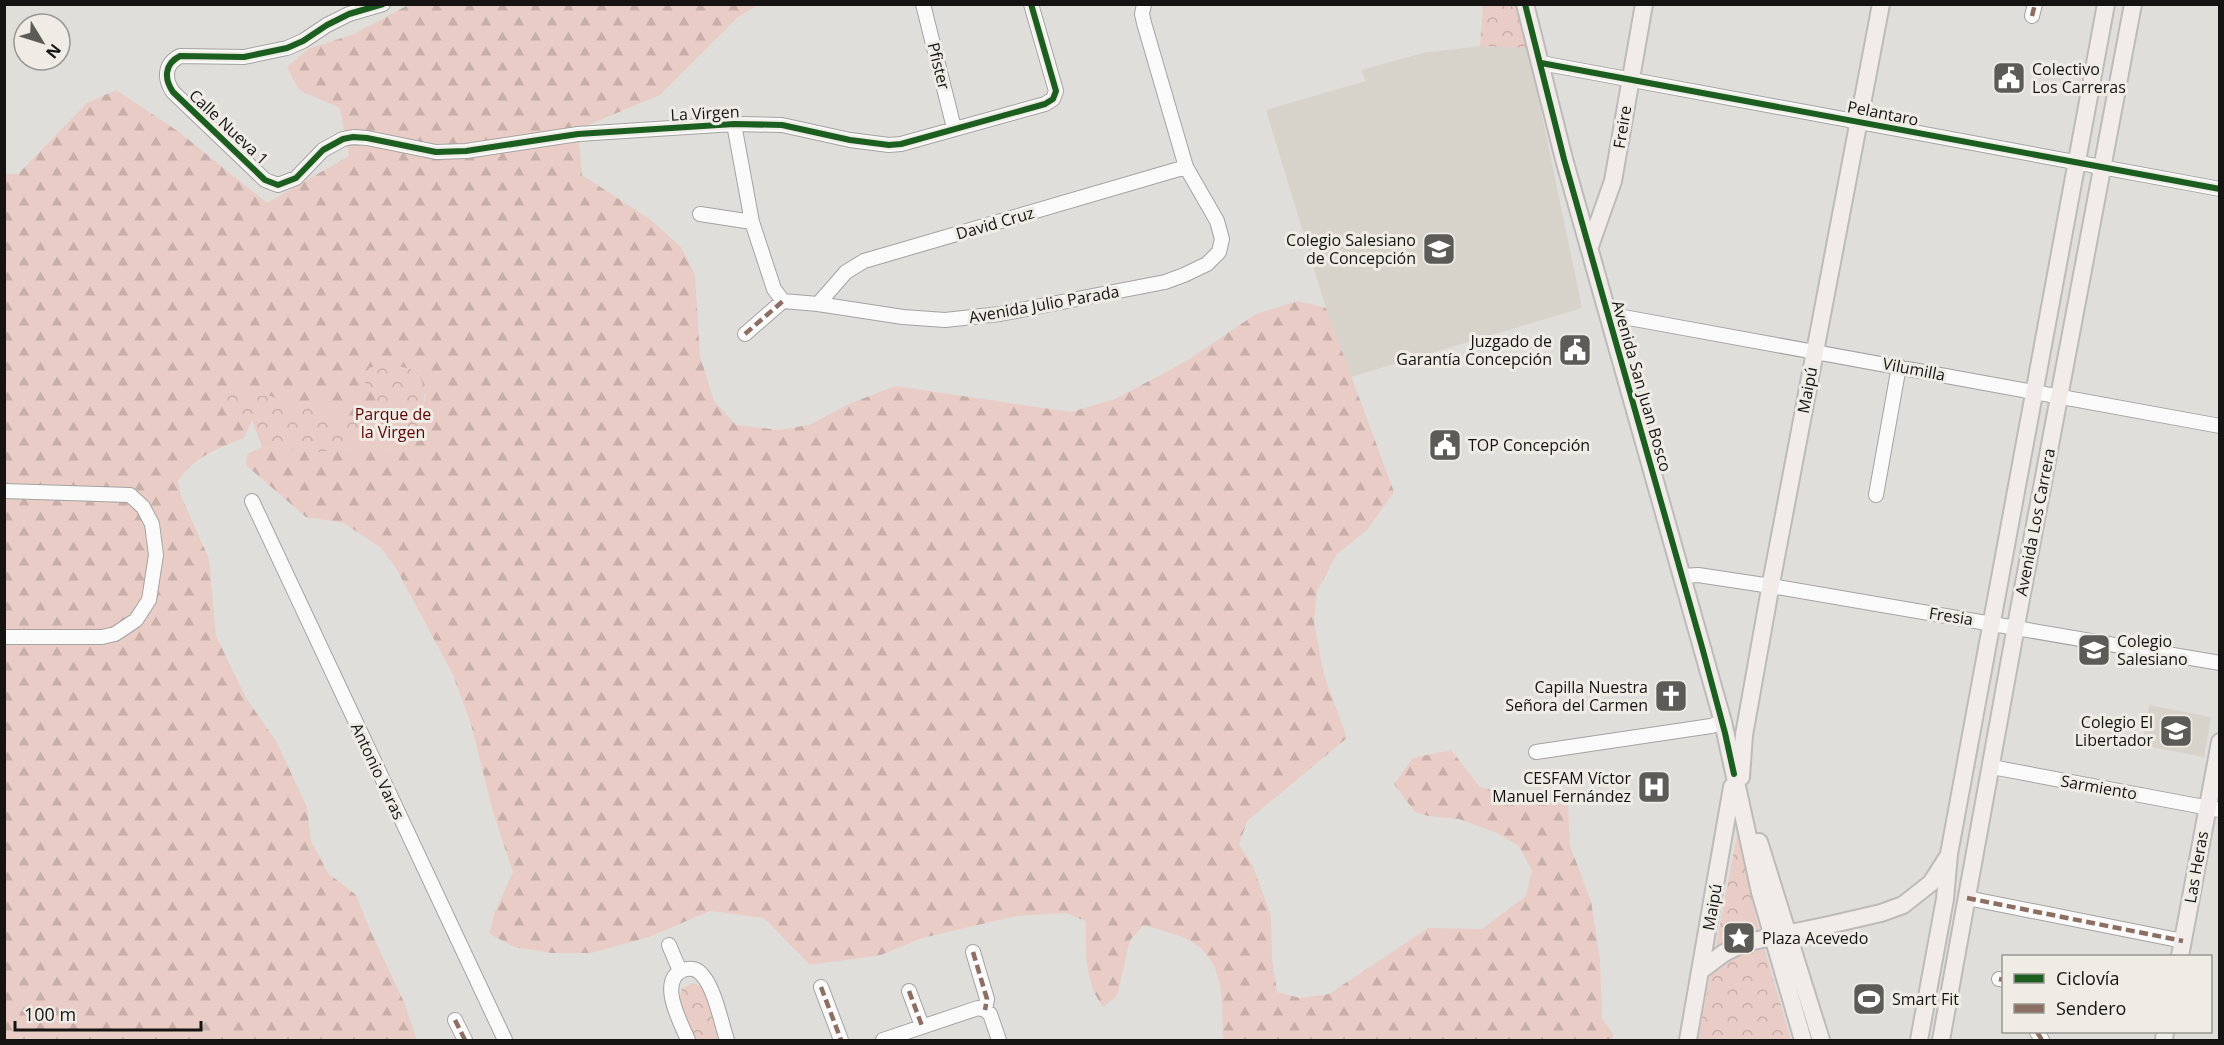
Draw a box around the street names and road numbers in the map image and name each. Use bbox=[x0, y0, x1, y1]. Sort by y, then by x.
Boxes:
street label: Pfister bbox=[923, 40, 956, 92]
street label: Calle Nueva 1 bbox=[184, 84, 274, 170]
street label: Pelantaro bbox=[1846, 95, 1920, 131]
street label: La Virgen bbox=[670, 100, 740, 126]
street label: Freire bbox=[1608, 104, 1636, 150]
street label: David Cruz bbox=[953, 201, 1037, 245]
street label: Avenida Julio Parada bbox=[967, 280, 1121, 328]
street label: Avenida San Juan Bosco bbox=[1607, 298, 1677, 474]
street label: Vilumilla bbox=[1881, 352, 1947, 386]
street label: Maipú bbox=[1792, 365, 1822, 415]
street label: Avenida Los Carrera bbox=[2010, 446, 2060, 598]
street label: Fresia bbox=[1927, 602, 1975, 630]
street label: Antonio Varas bbox=[346, 719, 410, 823]
street label: Sarmiento bbox=[2059, 769, 2139, 805]
street label: Las Heras bbox=[2179, 829, 2213, 905]
street label: Maipú bbox=[1697, 882, 1727, 932]

